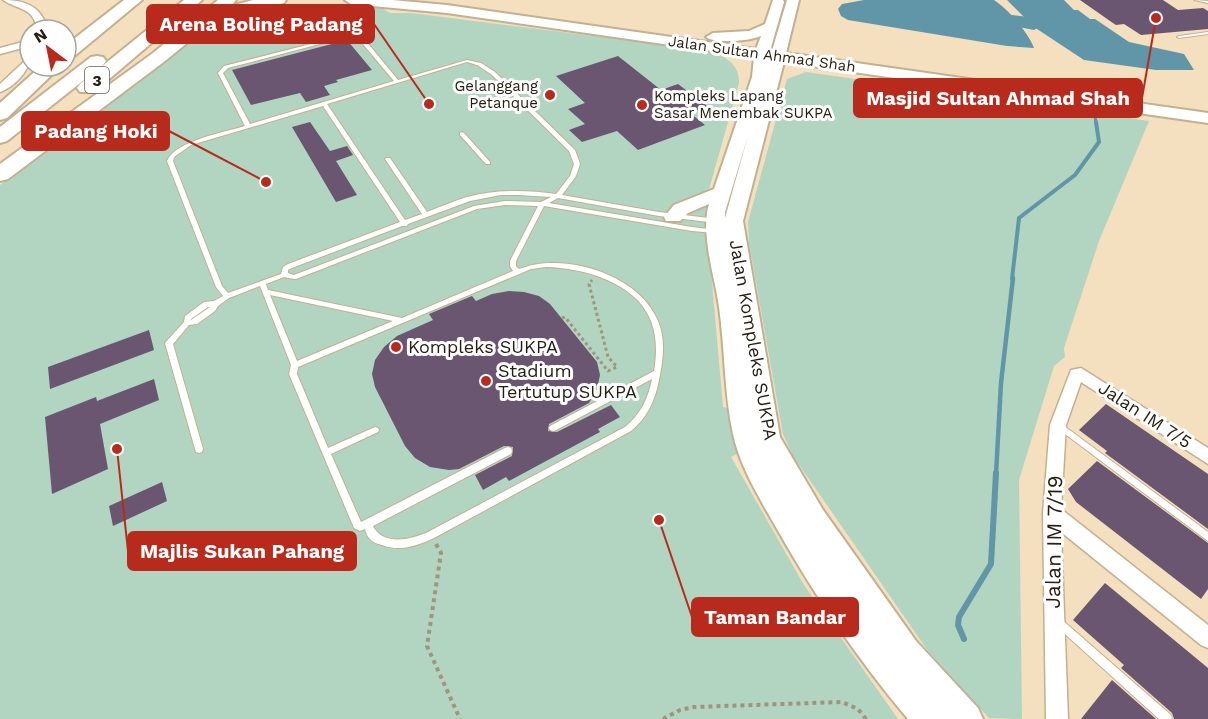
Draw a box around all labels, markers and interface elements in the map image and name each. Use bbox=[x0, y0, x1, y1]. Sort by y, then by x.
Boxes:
callout: Arena Boling Padang bbox=[147, 5, 374, 43]
text: Arena Boling Padang bbox=[159, 12, 363, 36]
north arrow bbox=[18, 18, 78, 78]
text: N bbox=[30, 25, 50, 47]
street label: Jalan Sultan Ahmad Shah bbox=[667, 32, 857, 76]
road number: 3 bbox=[85, 67, 109, 93]
place label: Gelanggang Petanque bbox=[454, 77, 538, 112]
callout: Masjid Sultan Ahmad Shah bbox=[854, 79, 1142, 117]
text: Masjid Sultan Ahmad Shah bbox=[866, 86, 1130, 110]
place label: Kompleks Lapang Sasar Menembak SUKPA bbox=[654, 87, 833, 122]
marker: Gelanggang Petanque bbox=[543, 88, 557, 102]
marker: Kompleks Lapang Sasar Menembak SUKPA bbox=[635, 98, 649, 112]
callout: Padang Hoki bbox=[22, 112, 169, 150]
text: Padang Hoki bbox=[34, 119, 158, 143]
street label: Jalan Kompleks SUKPA bbox=[726, 238, 781, 442]
place label: Kompleks SUKPA bbox=[408, 336, 558, 357]
marker: Kompleks SUKPA bbox=[389, 340, 403, 354]
place label: Stadium Tertutup SUKPA bbox=[498, 360, 637, 402]
marker: Stadium Tertutup SUKPA bbox=[479, 374, 493, 388]
street label: Jalan IM 7/5 bbox=[1095, 377, 1196, 452]
street label: Jalan IM 7/19 bbox=[1040, 475, 1067, 609]
callout: Majlis Sukan Pahang bbox=[128, 532, 356, 570]
text: Majlis Sukan Pahang bbox=[140, 539, 345, 563]
callout: Taman Bandar bbox=[692, 598, 858, 636]
text: Taman Bandar bbox=[704, 605, 846, 629]

